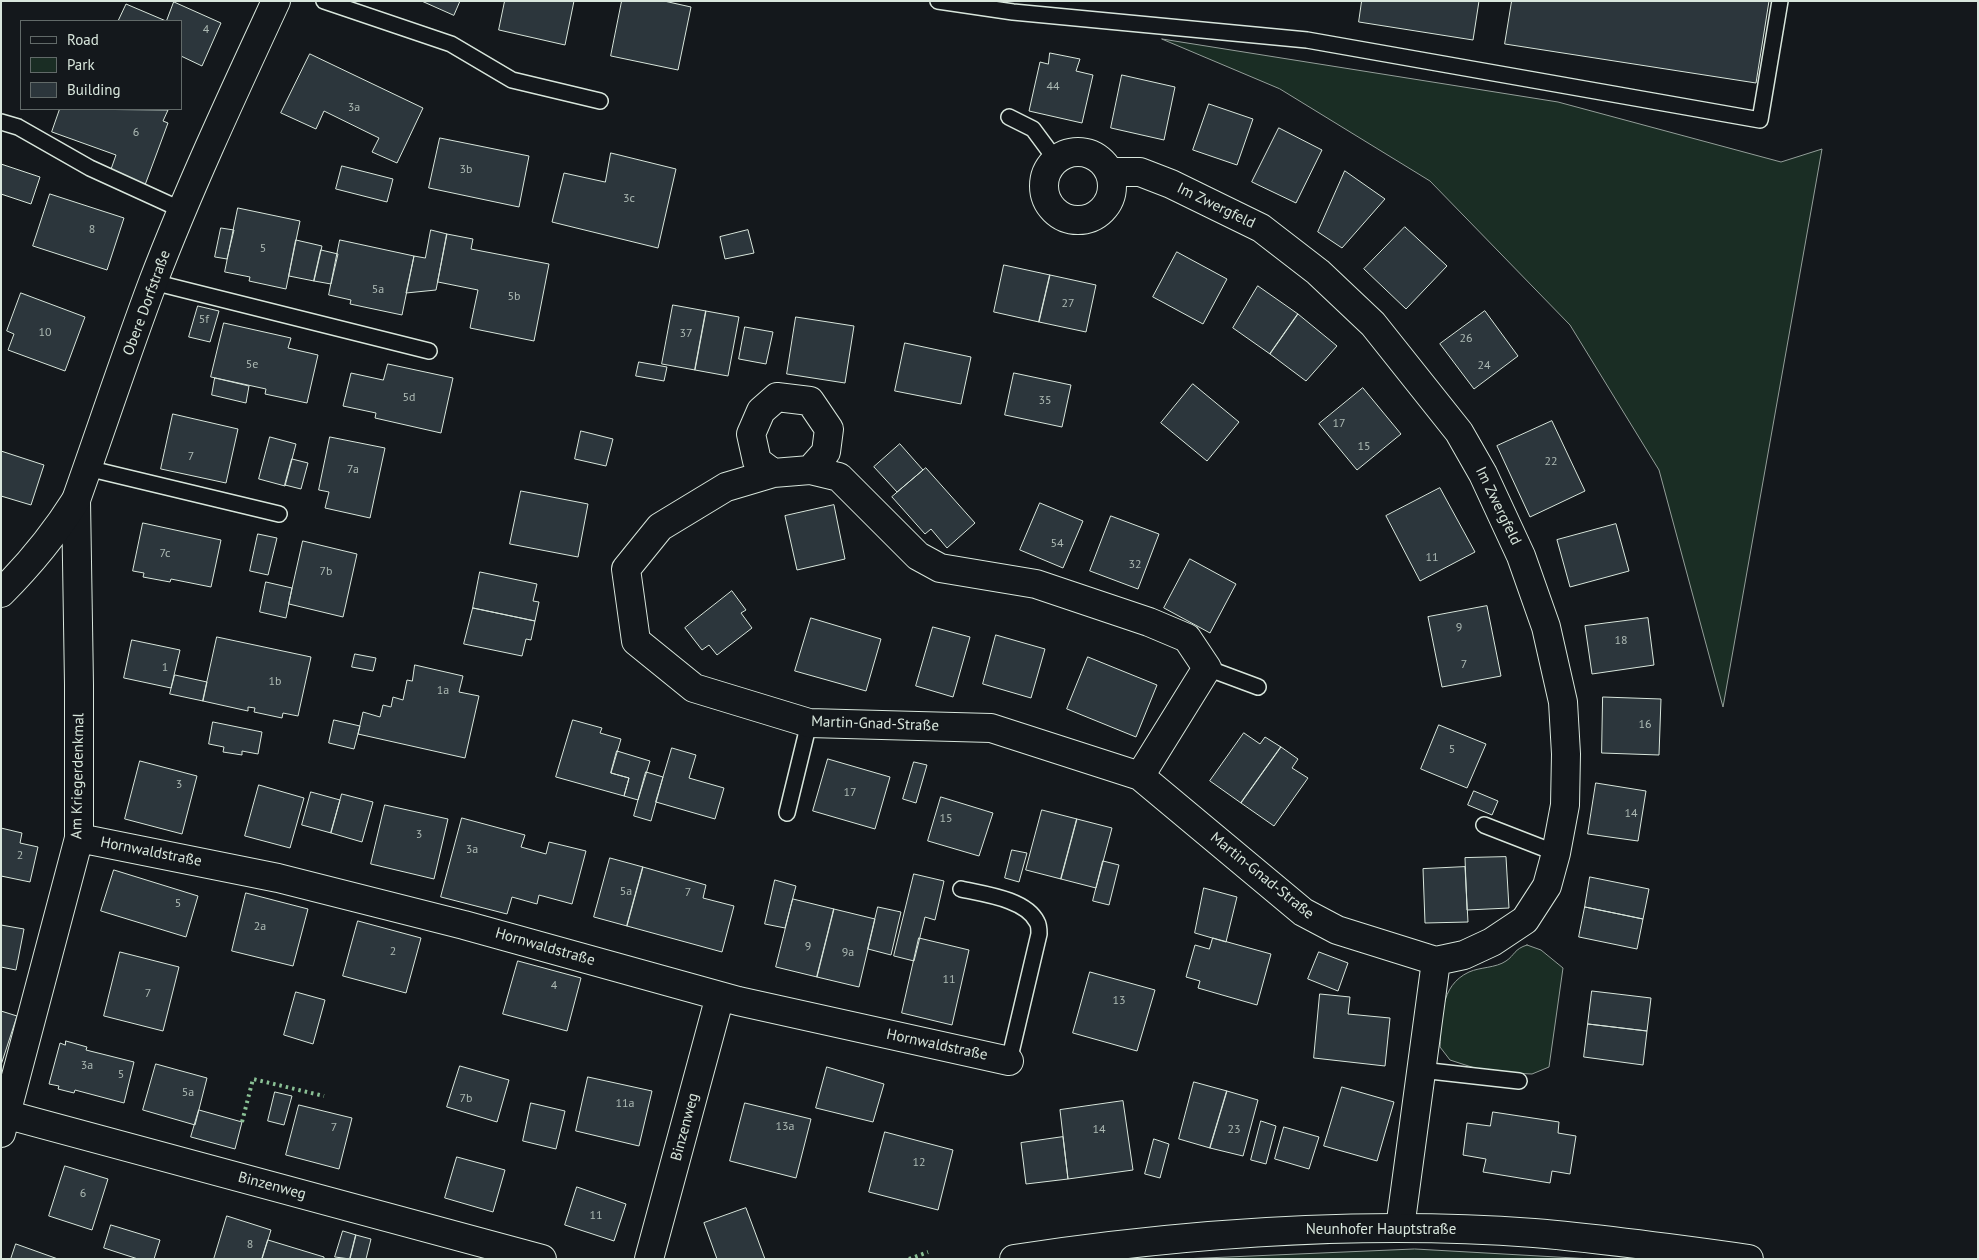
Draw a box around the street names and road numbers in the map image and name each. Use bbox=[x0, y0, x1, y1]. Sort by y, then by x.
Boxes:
street label: Im Zwergfeld bbox=[1174, 179, 1258, 233]
street label: Obere Dorfstraße bbox=[120, 248, 174, 358]
street label: Im Zwergfeld bbox=[1471, 464, 1525, 548]
street label: Am Kriegerdenkmal bbox=[68, 713, 88, 839]
street label: Martin-Gnad-Straße bbox=[811, 713, 939, 735]
street label: Martin-Gnad-Straße bbox=[1207, 829, 1317, 923]
street label: Hornwaldstraße bbox=[99, 833, 203, 871]
street label: Hornwaldstraße bbox=[493, 924, 597, 970]
street label: Hornwaldstraße bbox=[885, 1026, 989, 1064]
street label: Binzenweg bbox=[667, 1091, 703, 1163]
street label: Binzenweg bbox=[236, 1168, 308, 1204]
street label: Neunhofer Hauptstraße bbox=[1306, 1221, 1456, 1239]

